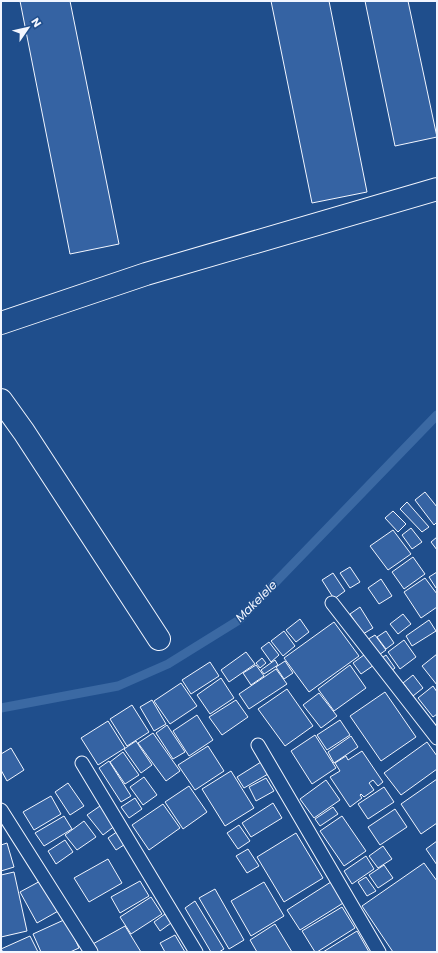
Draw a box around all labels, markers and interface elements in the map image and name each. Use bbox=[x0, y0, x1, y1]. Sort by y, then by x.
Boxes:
north arrow bbox=[8, 8, 48, 48]
text: N bbox=[27, 15, 45, 30]
water label: Makelele bbox=[231, 576, 281, 626]

